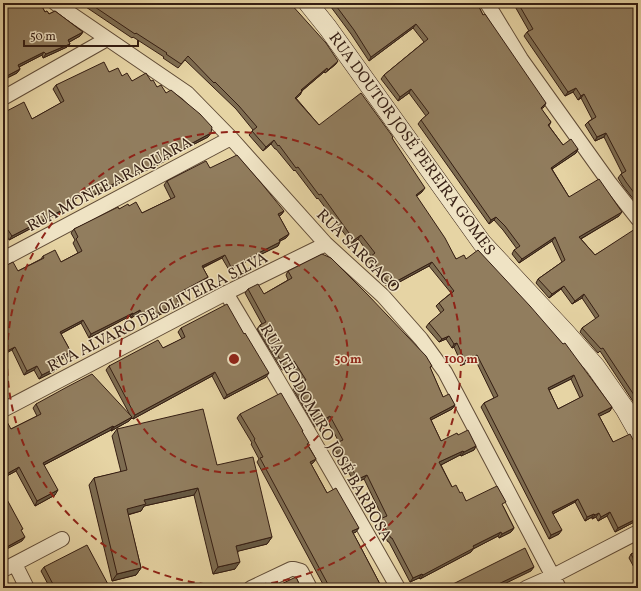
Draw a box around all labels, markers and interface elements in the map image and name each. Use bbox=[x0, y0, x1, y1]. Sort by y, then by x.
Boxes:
scale bar bbox=[24, 22, 138, 48]
street label: RUA DOUTOR JOSÉ PEREIRA GOMES bbox=[323, 28, 500, 260]
text: 50 m bbox=[30, 29, 56, 45]
street label: RUA MONTE ARAQUARA bbox=[23, 132, 196, 238]
street label: RUA SARGACO bbox=[311, 205, 405, 299]
street label: RUA ALVARO DE OLIVEIRA SILVA bbox=[44, 247, 272, 378]
street label: RUA TEODOMIRO JOSÉ BARBOSA bbox=[254, 320, 397, 546]
centre of rings bbox=[227, 352, 241, 366]
text: 50 m bbox=[334, 352, 362, 368]
text: 100 m bbox=[444, 352, 478, 368]

